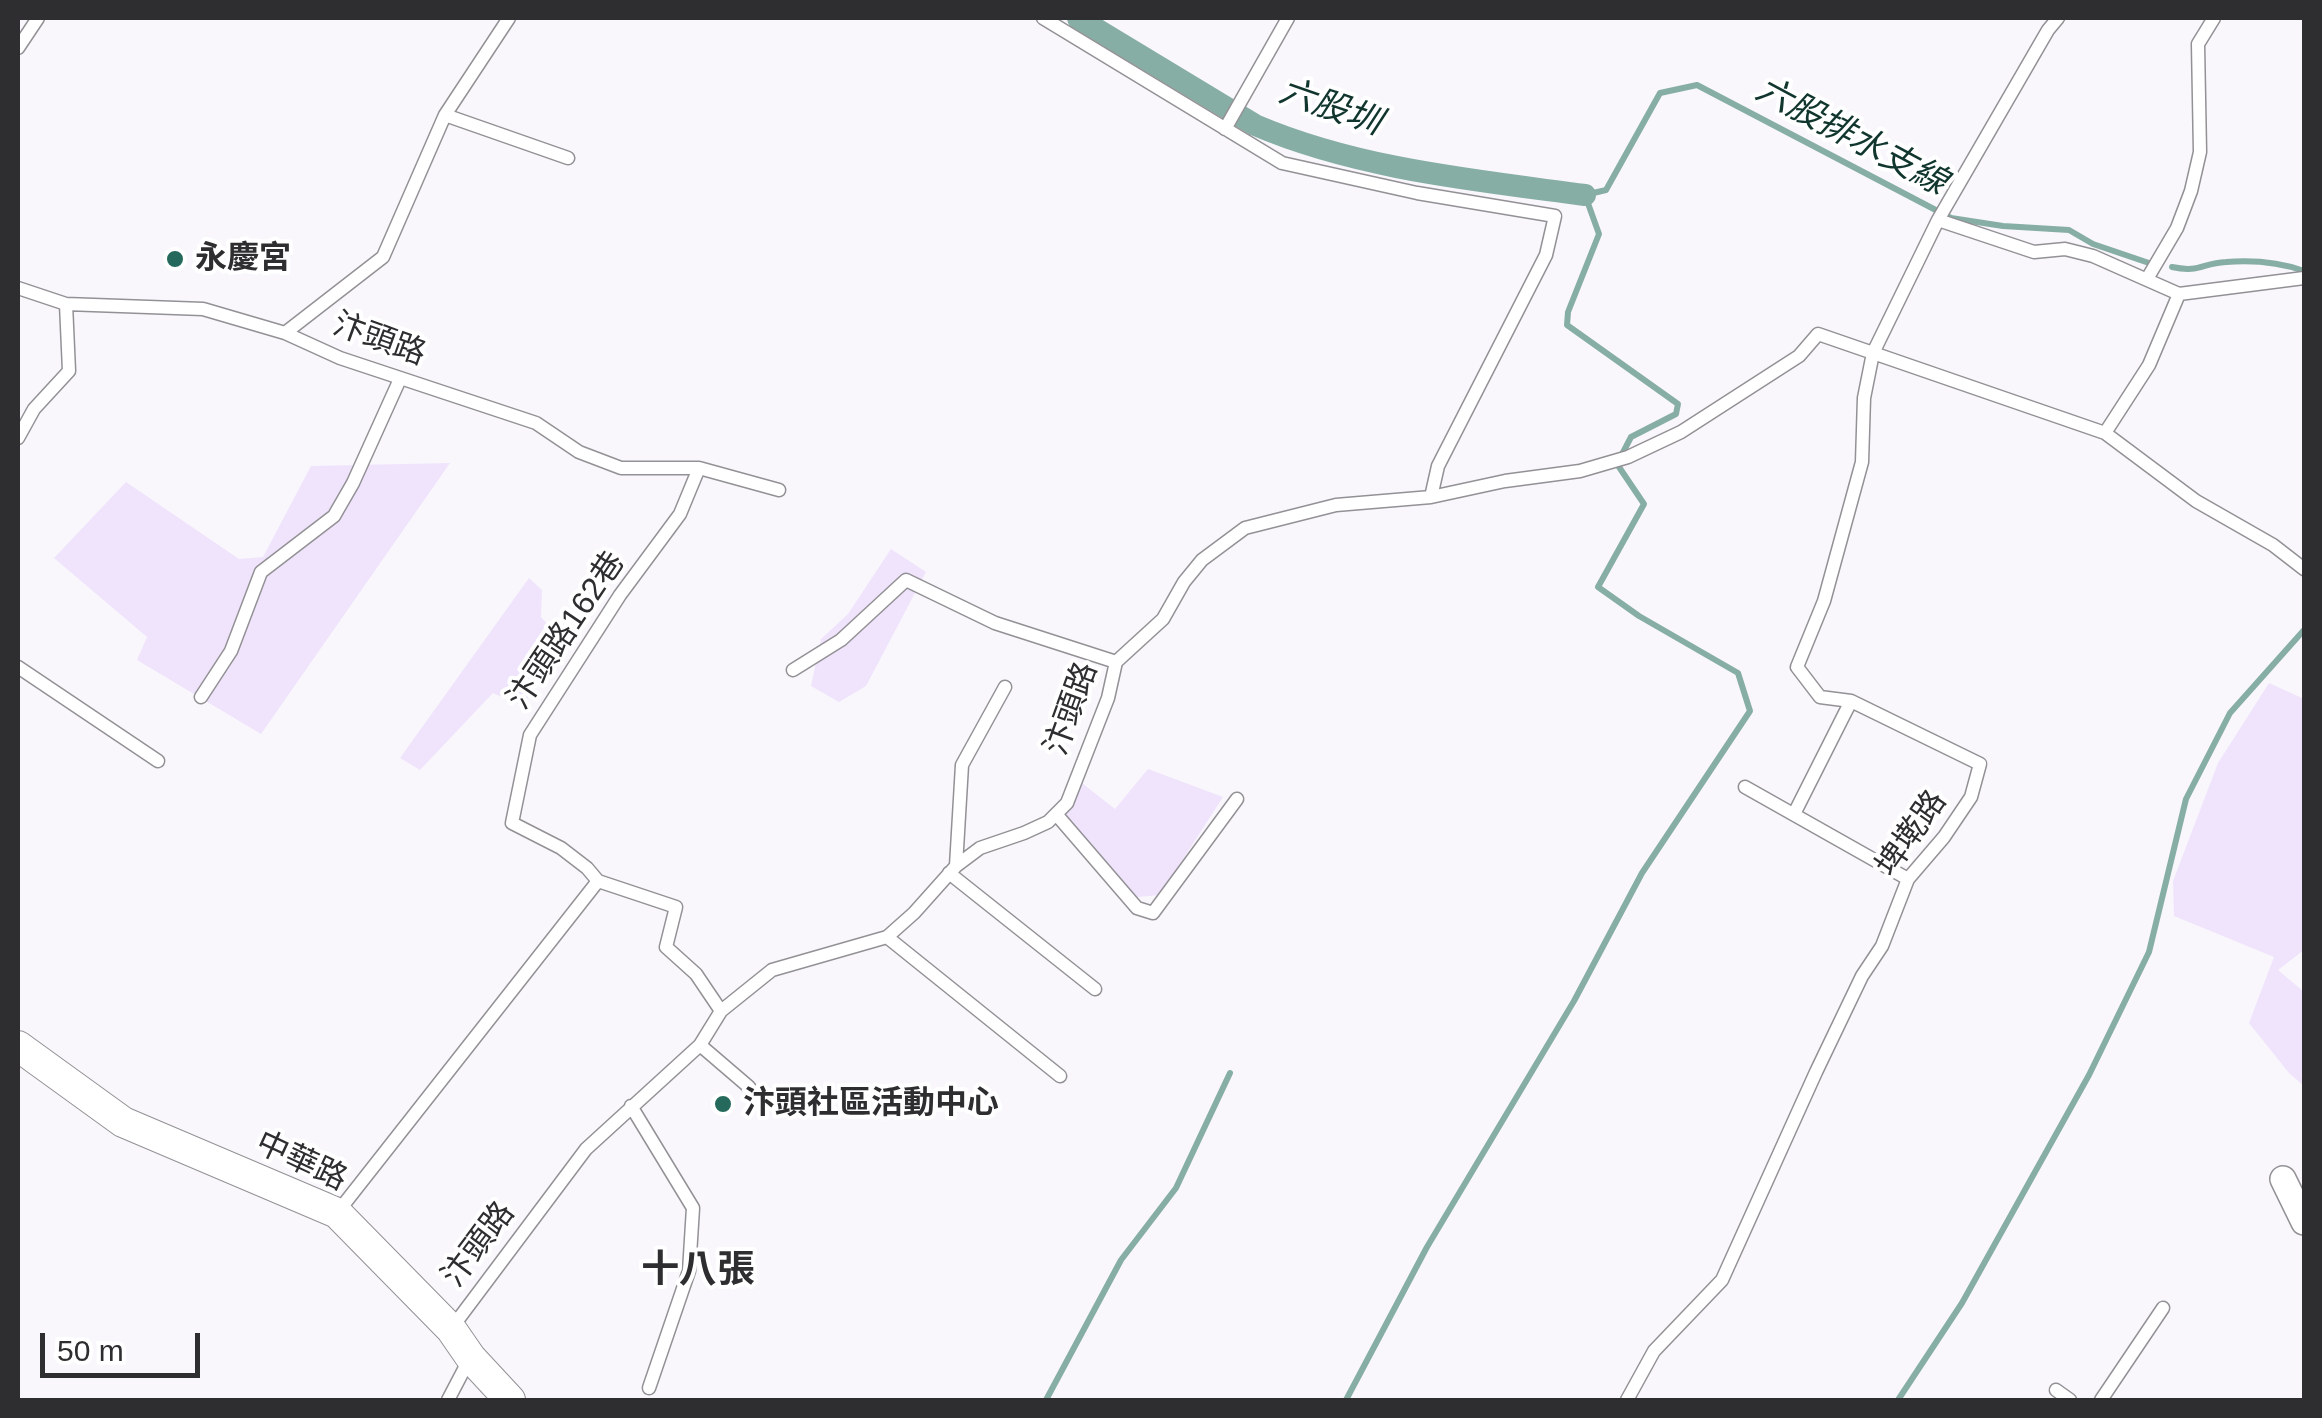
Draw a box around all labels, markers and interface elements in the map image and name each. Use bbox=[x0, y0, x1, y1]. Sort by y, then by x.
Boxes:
water label: 六股排水支線 bbox=[1748, 69, 1954, 205]
water label: 六股圳 bbox=[1274, 71, 1386, 145]
place label: 永慶宮 bbox=[195, 240, 291, 278]
marker: 永慶宮 bbox=[164, 248, 186, 270]
street label: 汴頭路 bbox=[327, 306, 431, 374]
street label: 汴頭路162巷 bbox=[500, 545, 634, 717]
street label: 汴頭路 bbox=[1038, 657, 1106, 761]
street label: 埤墘路 bbox=[1869, 784, 1955, 884]
place label: 汴頭社區活動中心 bbox=[743, 1085, 999, 1123]
marker: 汴頭社區活動中心 bbox=[712, 1093, 734, 1115]
street label: 中華路 bbox=[249, 1124, 353, 1200]
street label: 汴頭路 bbox=[435, 1195, 523, 1295]
district label: 十八張 bbox=[641, 1249, 755, 1295]
scale bar bbox=[45, 1313, 205, 1375]
text: 50 m bbox=[57, 1334, 124, 1367]

